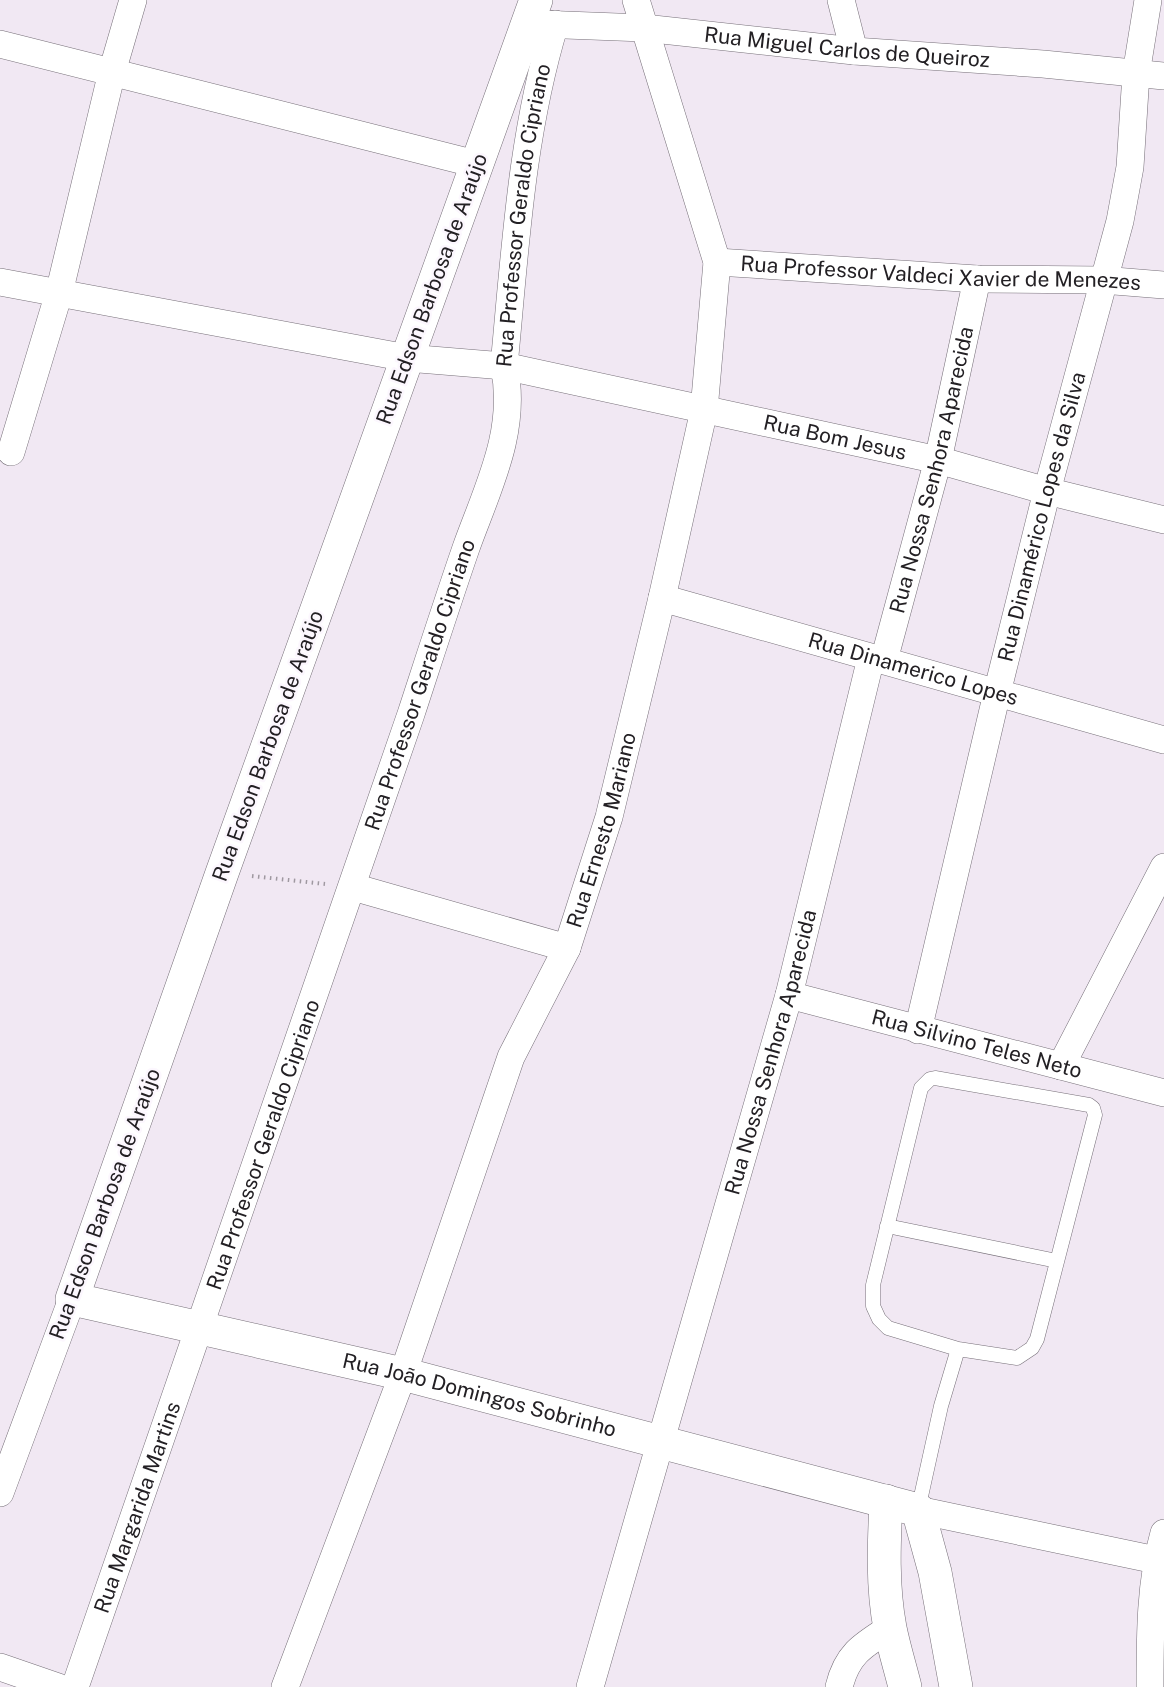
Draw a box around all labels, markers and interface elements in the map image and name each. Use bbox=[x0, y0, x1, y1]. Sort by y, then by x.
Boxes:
street label: Rua Miguel Carlos de Queiroz bbox=[703, 22, 991, 72]
street label: Rua Professor Geraldo Cipriano bbox=[491, 61, 556, 368]
street label: Rua Edson Barbosa de Araújo bbox=[371, 150, 492, 428]
street label: Rua Professor Valdeci Xavier de Menezes bbox=[740, 251, 1142, 295]
street label: Rua Nossa Senhora Aparecida bbox=[884, 324, 978, 616]
street label: Rua Dinamérico Lopes da Silva bbox=[992, 369, 1091, 664]
street label: Rua Bom Jesus bbox=[761, 410, 909, 465]
street label: Rua Professor Geraldo Cipriano bbox=[359, 535, 480, 834]
street label: Rua Edson Barbosa de Araújo bbox=[207, 607, 328, 885]
street label: Rua Dinamerico Lopes bbox=[806, 627, 1021, 710]
street label: Rua Ernesto Mariano bbox=[561, 730, 641, 931]
street label: Rua Nossa Senhora Aparecida bbox=[719, 907, 821, 1198]
street label: Rua Professor Geraldo Cipriano bbox=[201, 996, 325, 1293]
street label: Rua Silvino Teles Neto bbox=[869, 1004, 1085, 1083]
street label: Rua Edson Barbosa de Araújo bbox=[44, 1065, 165, 1343]
street label: Rua João Domingos Sobrinho bbox=[340, 1348, 619, 1442]
street label: Rua Margarida Martins bbox=[89, 1398, 185, 1617]

